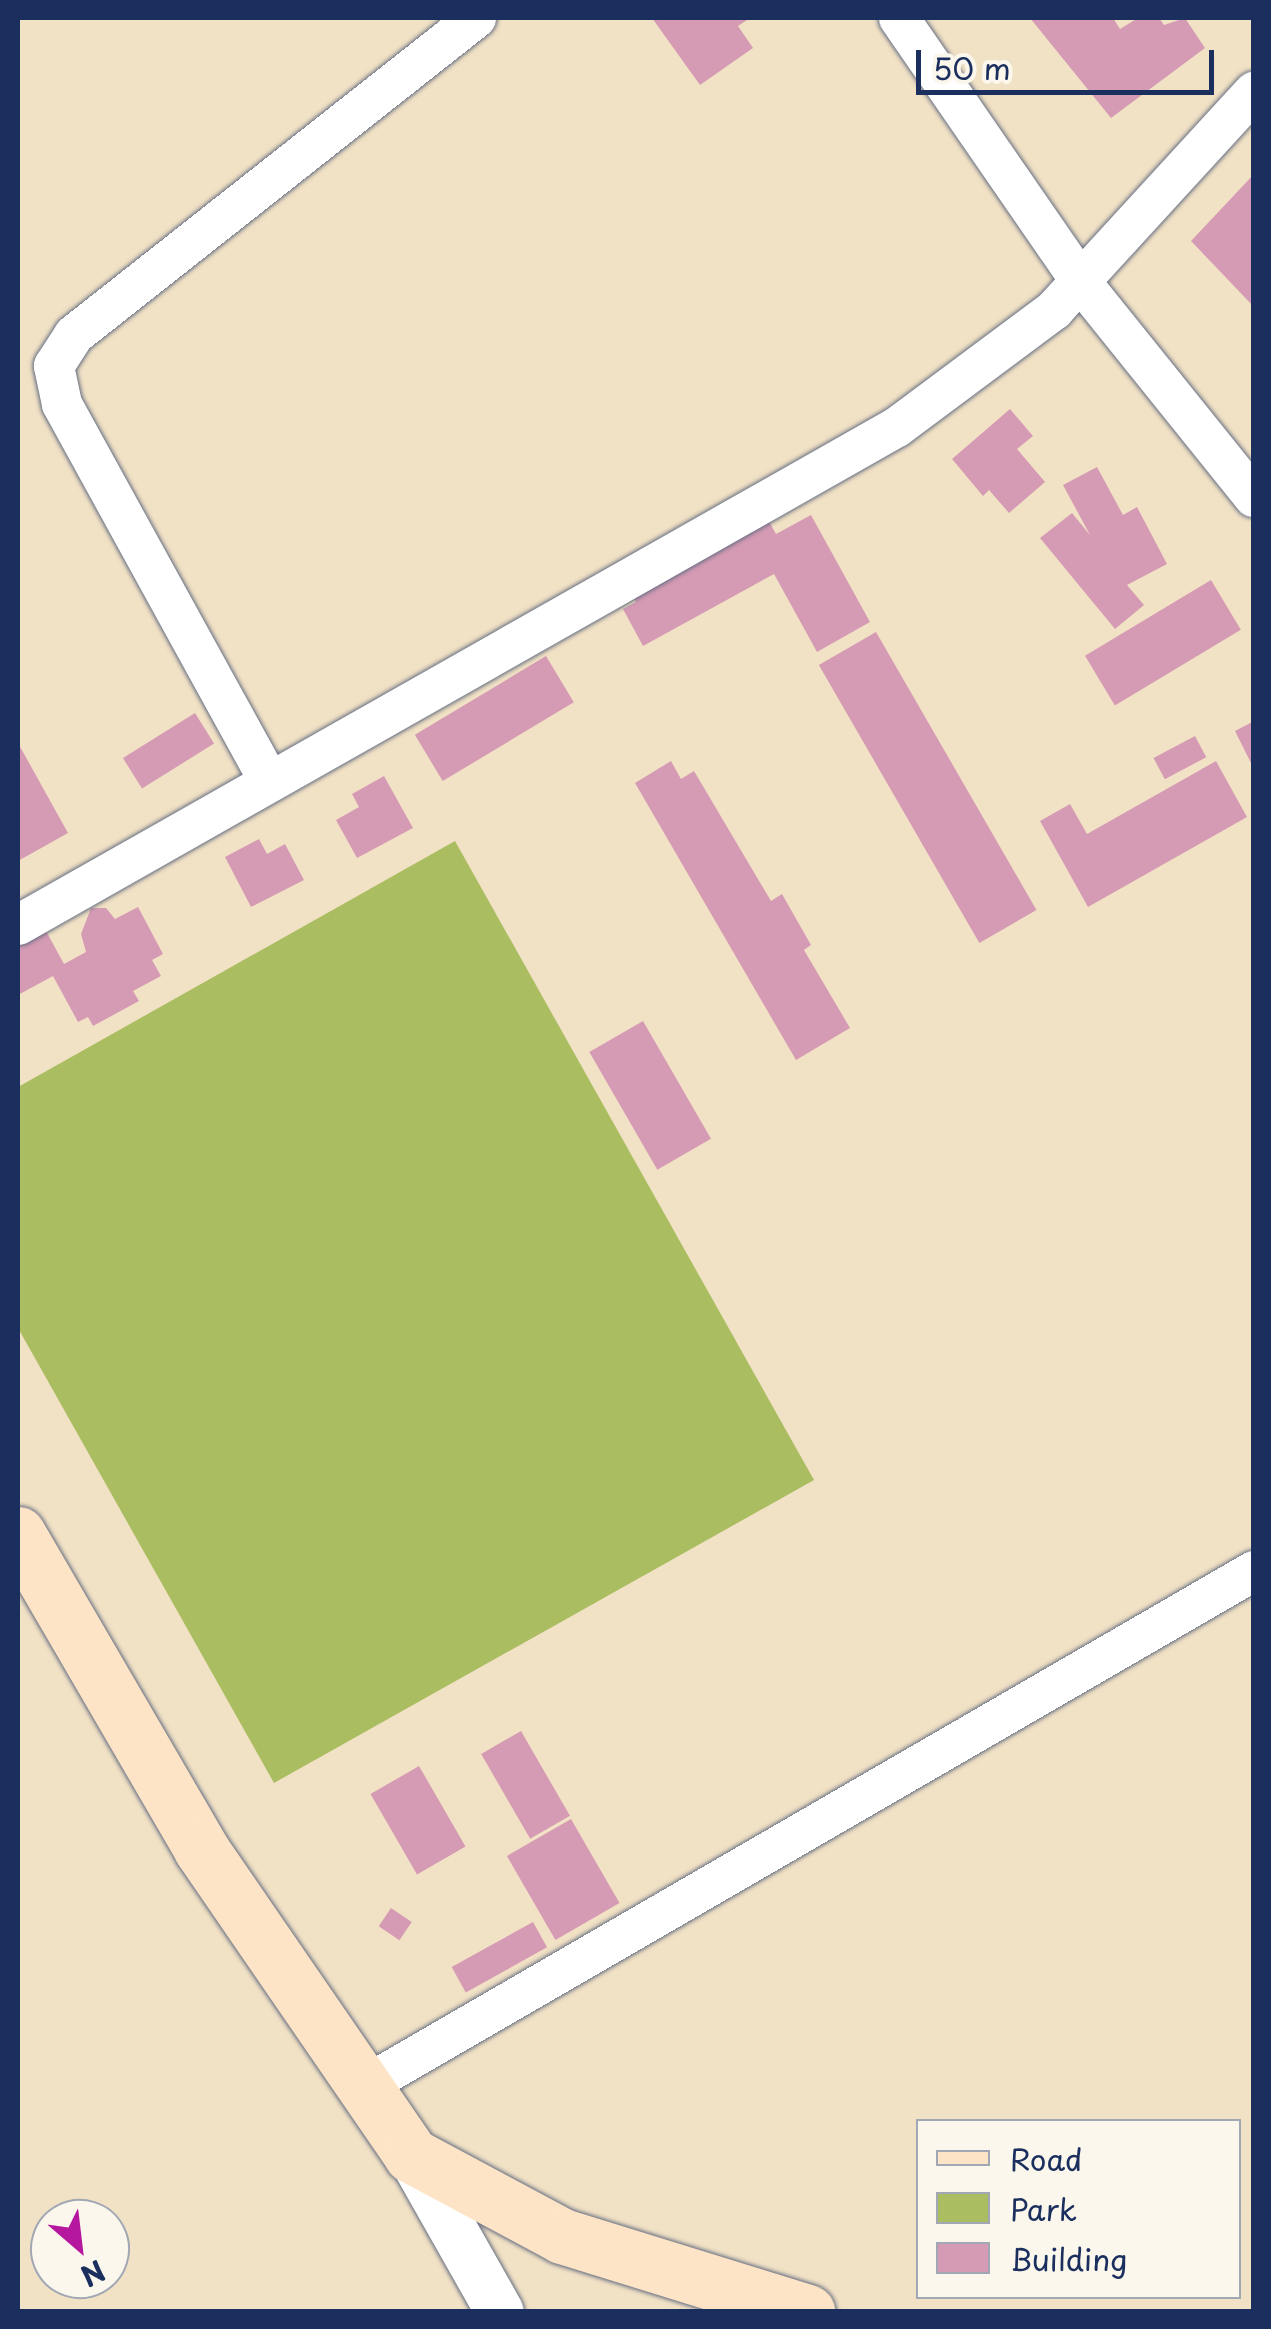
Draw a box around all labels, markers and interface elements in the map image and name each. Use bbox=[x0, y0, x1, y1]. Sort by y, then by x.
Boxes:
scale bar bbox=[921, 30, 1218, 92]
text: 50 m bbox=[933, 45, 1011, 90]
legend bbox=[916, 2119, 1241, 2299]
text: Road bbox=[1010, 2136, 1083, 2181]
text: Park bbox=[1010, 2186, 1077, 2231]
north arrow bbox=[30, 2199, 130, 2299]
text: Building bbox=[1010, 2236, 1127, 2281]
text: N bbox=[73, 2250, 113, 2298]

